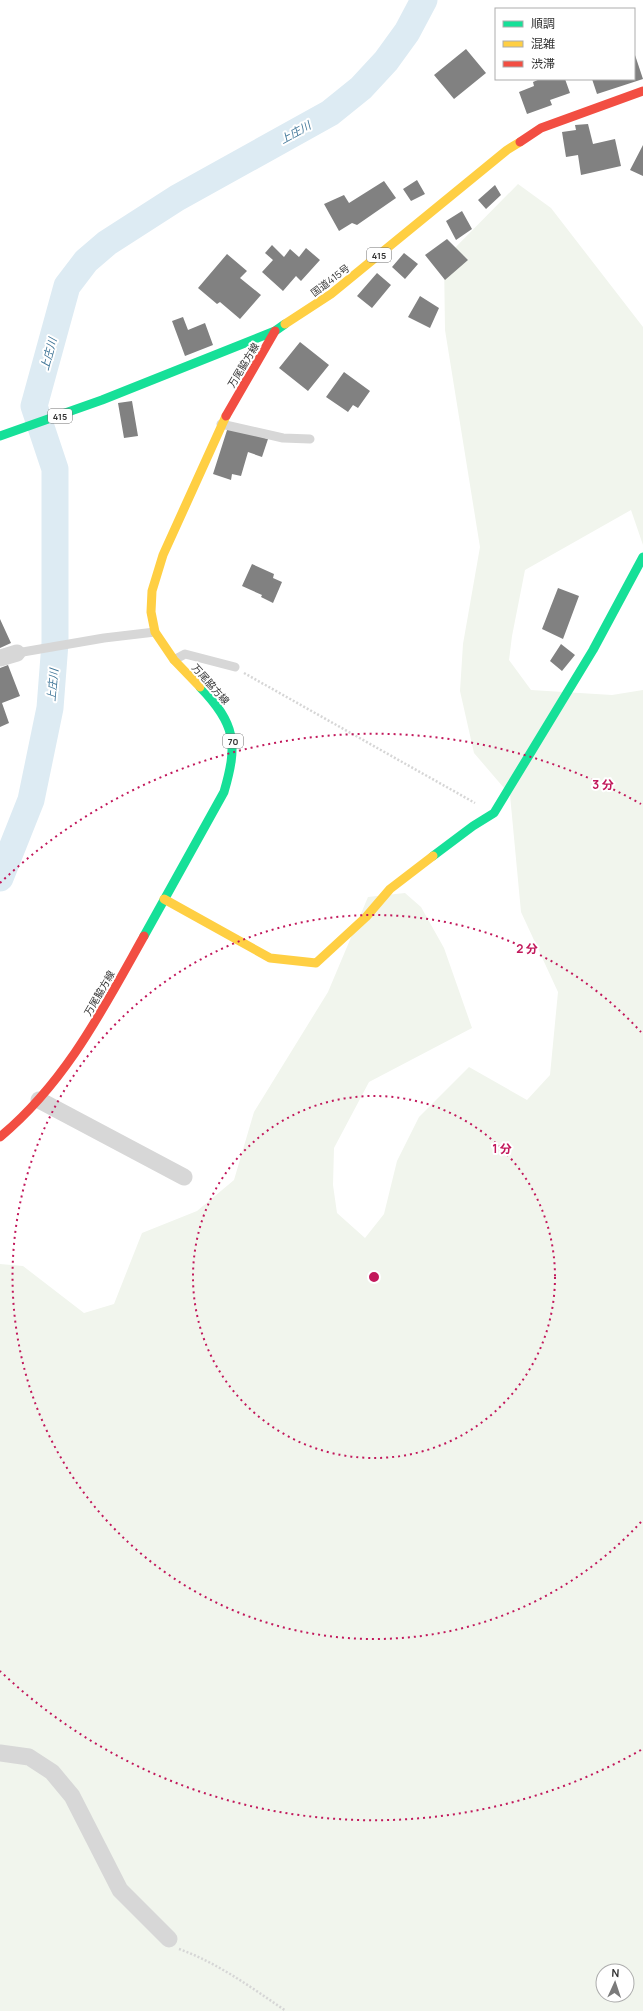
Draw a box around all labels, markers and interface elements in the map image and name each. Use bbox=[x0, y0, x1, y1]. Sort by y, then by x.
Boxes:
legend bbox=[495, 8, 635, 80]
text: 順調 bbox=[531, 15, 555, 32]
text: 混雑 bbox=[531, 35, 555, 52]
text: 渋滞 bbox=[531, 55, 555, 72]
water label: 上庄川 bbox=[277, 117, 314, 147]
road number: 415 bbox=[367, 248, 391, 262]
street label: 国道415号 bbox=[308, 261, 352, 299]
water label: 上庄川 bbox=[36, 335, 60, 372]
street label: 万尾脇方線 bbox=[224, 340, 262, 390]
road number: 415 bbox=[48, 409, 72, 423]
street label: 万尾脇方線 bbox=[189, 661, 233, 707]
water label: 上庄川 bbox=[43, 667, 61, 702]
road number: 70 bbox=[223, 734, 243, 748]
text: 3 分 bbox=[592, 776, 614, 793]
text: 2 分 bbox=[516, 940, 538, 957]
street label: 万尾脇方線 bbox=[80, 968, 118, 1018]
text: 1 分 bbox=[492, 1140, 512, 1157]
centre of rings bbox=[367, 1270, 381, 1284]
north arrow bbox=[595, 1963, 635, 2003]
text: N bbox=[611, 1965, 620, 1980]

